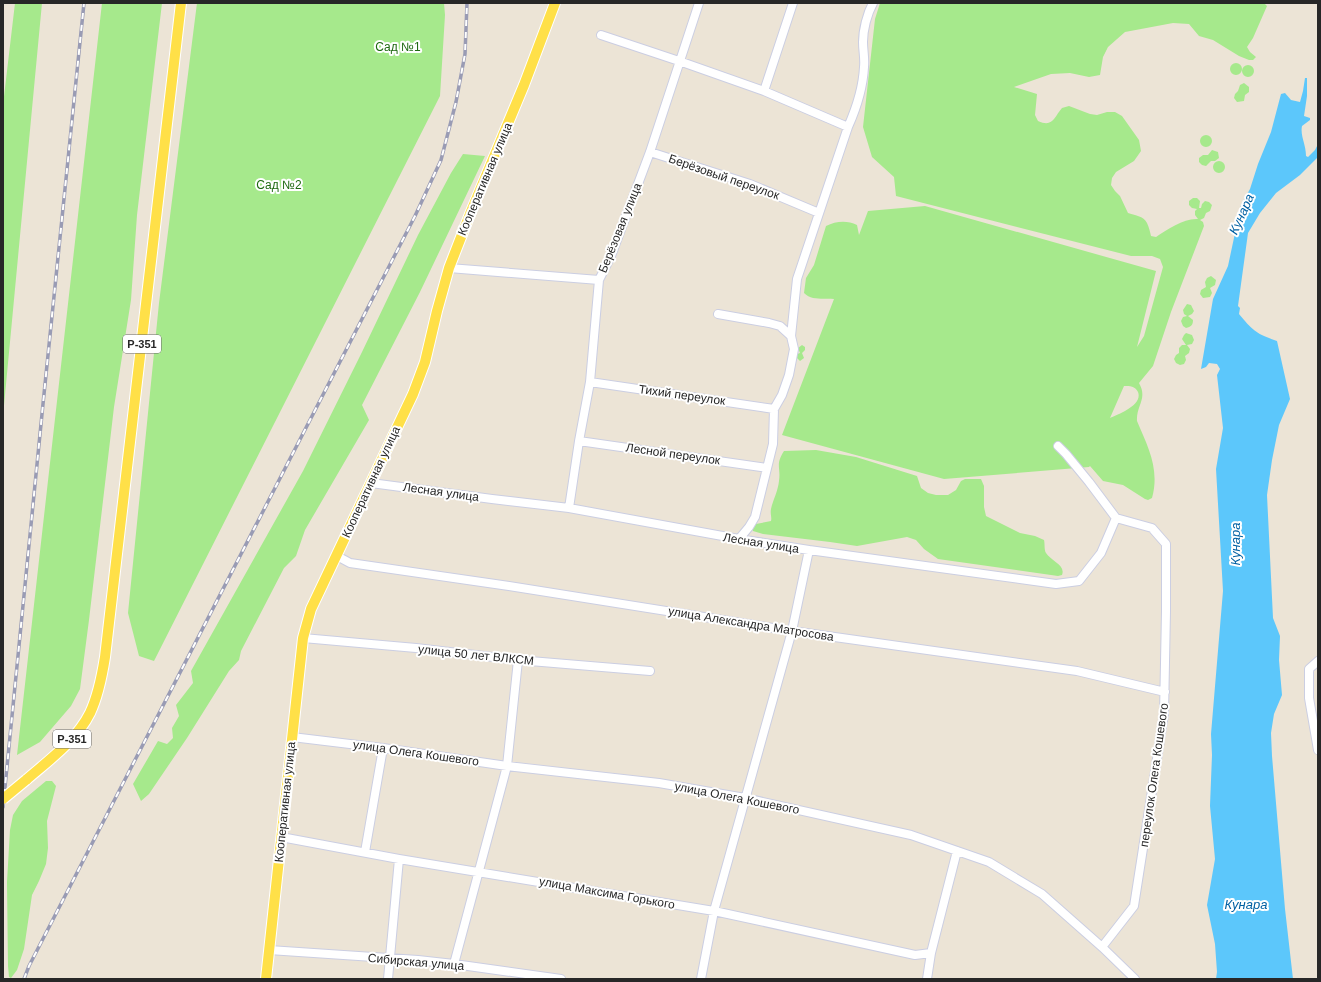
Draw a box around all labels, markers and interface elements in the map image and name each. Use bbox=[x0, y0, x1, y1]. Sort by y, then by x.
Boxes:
park label: Сад №1 bbox=[375, 40, 421, 54]
street label: Кооперативная улица bbox=[455, 120, 515, 238]
street label: Берёзовый переулок bbox=[667, 151, 782, 203]
park label: Сад №2 bbox=[256, 178, 302, 192]
street label: Берёзовая улица bbox=[596, 181, 645, 275]
water label: Кунара bbox=[1226, 192, 1257, 237]
road number: Р-351 bbox=[123, 335, 161, 353]
street label: Тихий переулок bbox=[638, 382, 727, 408]
street label: Кооперативная улица bbox=[339, 424, 403, 540]
street label: Лесной переулок bbox=[625, 440, 722, 468]
street label: Лесная улица bbox=[402, 480, 480, 504]
water label: Кунара bbox=[1228, 523, 1243, 565]
street label: Лесная улица bbox=[722, 530, 800, 556]
street label: улица Александра Матросова bbox=[667, 604, 835, 644]
street label: улица 50 лет ВЛКСМ bbox=[417, 642, 535, 668]
street label: переулок Олега Кошевого bbox=[1137, 702, 1171, 848]
road number: Р-351 bbox=[53, 730, 91, 748]
street label: улица Олега Кошевого bbox=[352, 737, 480, 769]
street label: Кооперативная улица bbox=[272, 741, 298, 863]
street label: улица Олега Кошевого bbox=[673, 779, 801, 817]
street label: улица Максима Горького bbox=[538, 874, 676, 912]
water label: Кунара bbox=[1225, 897, 1267, 912]
street label: Сибирская улица bbox=[367, 951, 465, 973]

